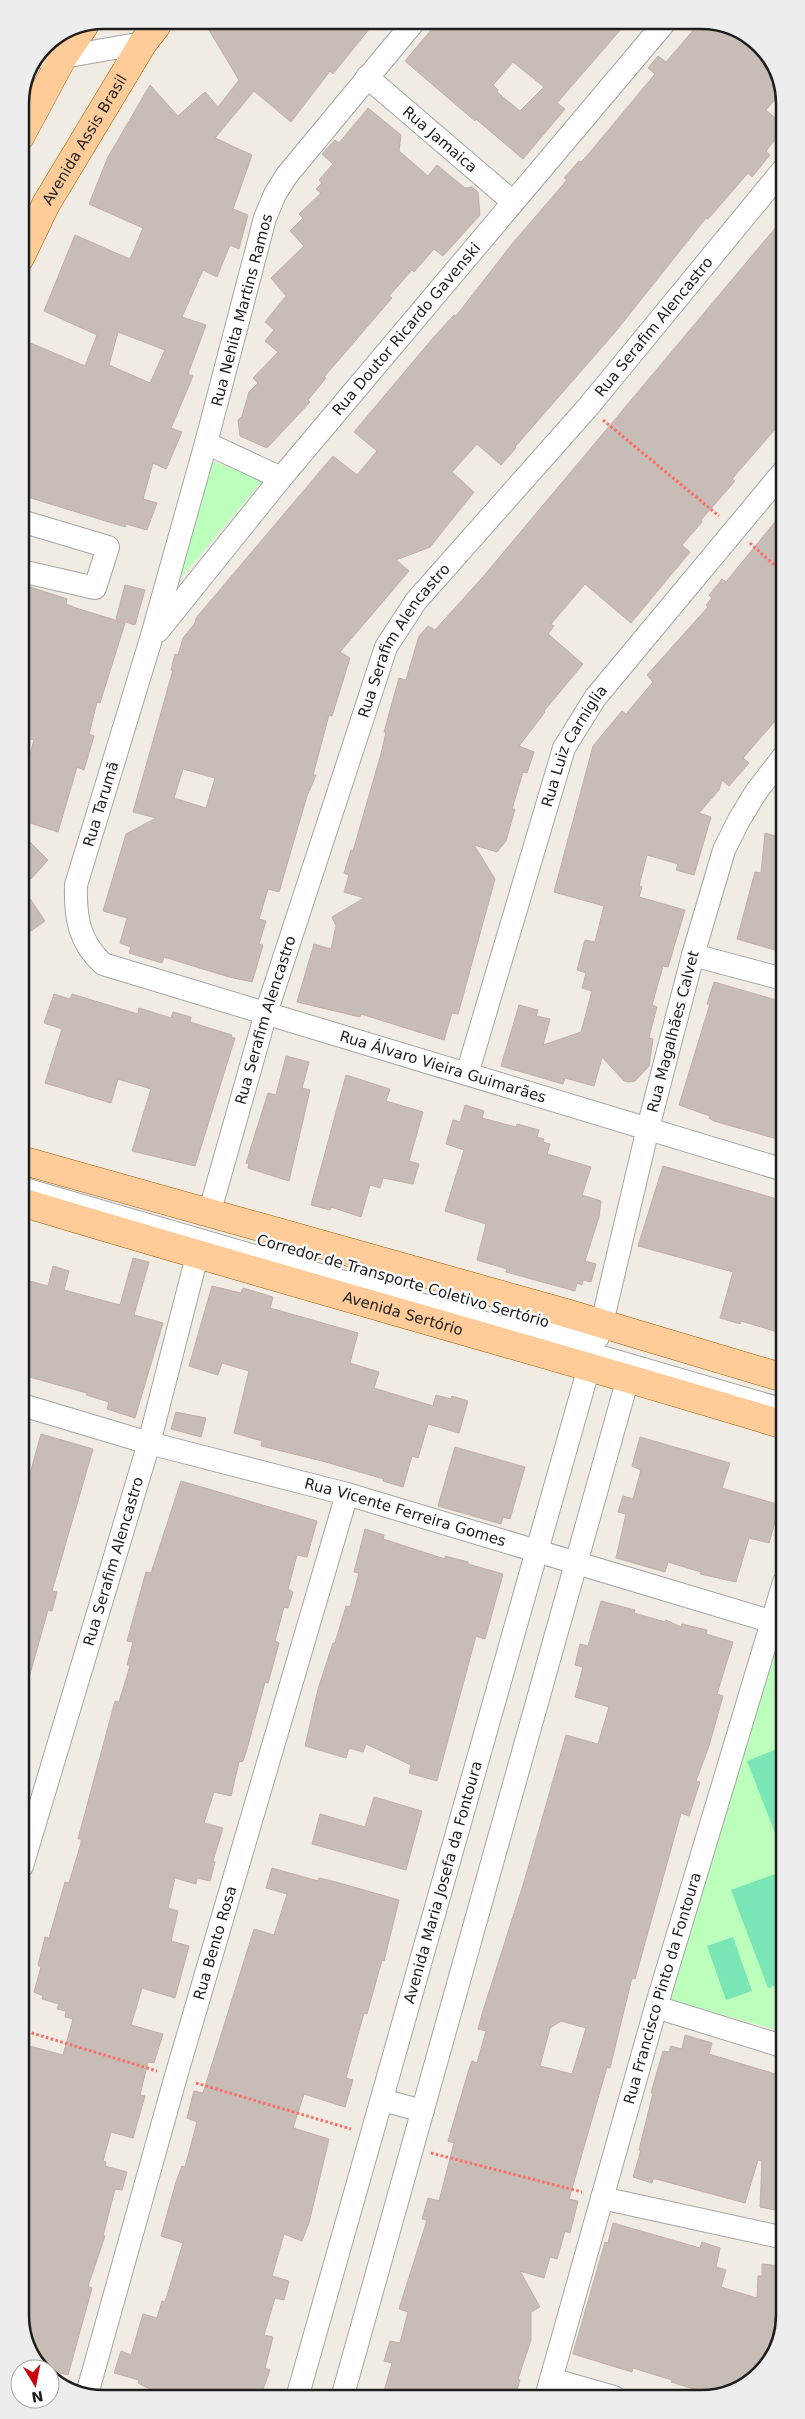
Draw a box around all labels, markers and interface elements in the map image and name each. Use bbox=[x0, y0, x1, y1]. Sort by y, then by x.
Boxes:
street label: Avenida Assis Brasil bbox=[39, 71, 131, 208]
street label: Rua Jamaica bbox=[399, 103, 481, 176]
street label: Rua Nehita Martins Ramos bbox=[208, 212, 276, 408]
street label: Rua Doutor Ricardo Gavenski bbox=[329, 239, 484, 419]
street label: Rua Serafim Alencastro bbox=[591, 253, 717, 400]
street label: Rua Serafim Alencastro bbox=[354, 560, 454, 720]
street label: Rua Luiz Carniglia bbox=[538, 681, 611, 809]
street label: Rua Tarumã bbox=[79, 759, 123, 849]
street label: Rua Serafim Alencastro bbox=[231, 933, 300, 1107]
street label: Rua Magalhães Calvet bbox=[643, 948, 703, 1115]
street label: Rua Álvaro Vieira Guimarães bbox=[338, 1027, 549, 1107]
street label: Corredor de Transporte Coletivo Sertório bbox=[255, 1231, 551, 1331]
street label: Avenida Sertório bbox=[341, 1288, 465, 1339]
street label: Rua Vicente Ferreira Gomes bbox=[303, 1474, 508, 1550]
street label: Rua Serafim Alencastro bbox=[80, 1475, 147, 1648]
street label: Avenida Maria Josefa da Fontoura bbox=[400, 1759, 486, 2006]
street label: Rua Francisco Pinto da Fontoura bbox=[620, 1870, 705, 2106]
street label: Rua Bento Rosa bbox=[190, 1884, 240, 2002]
north arrow bbox=[10, 2359, 60, 2409]
text: N bbox=[30, 2388, 44, 2406]

